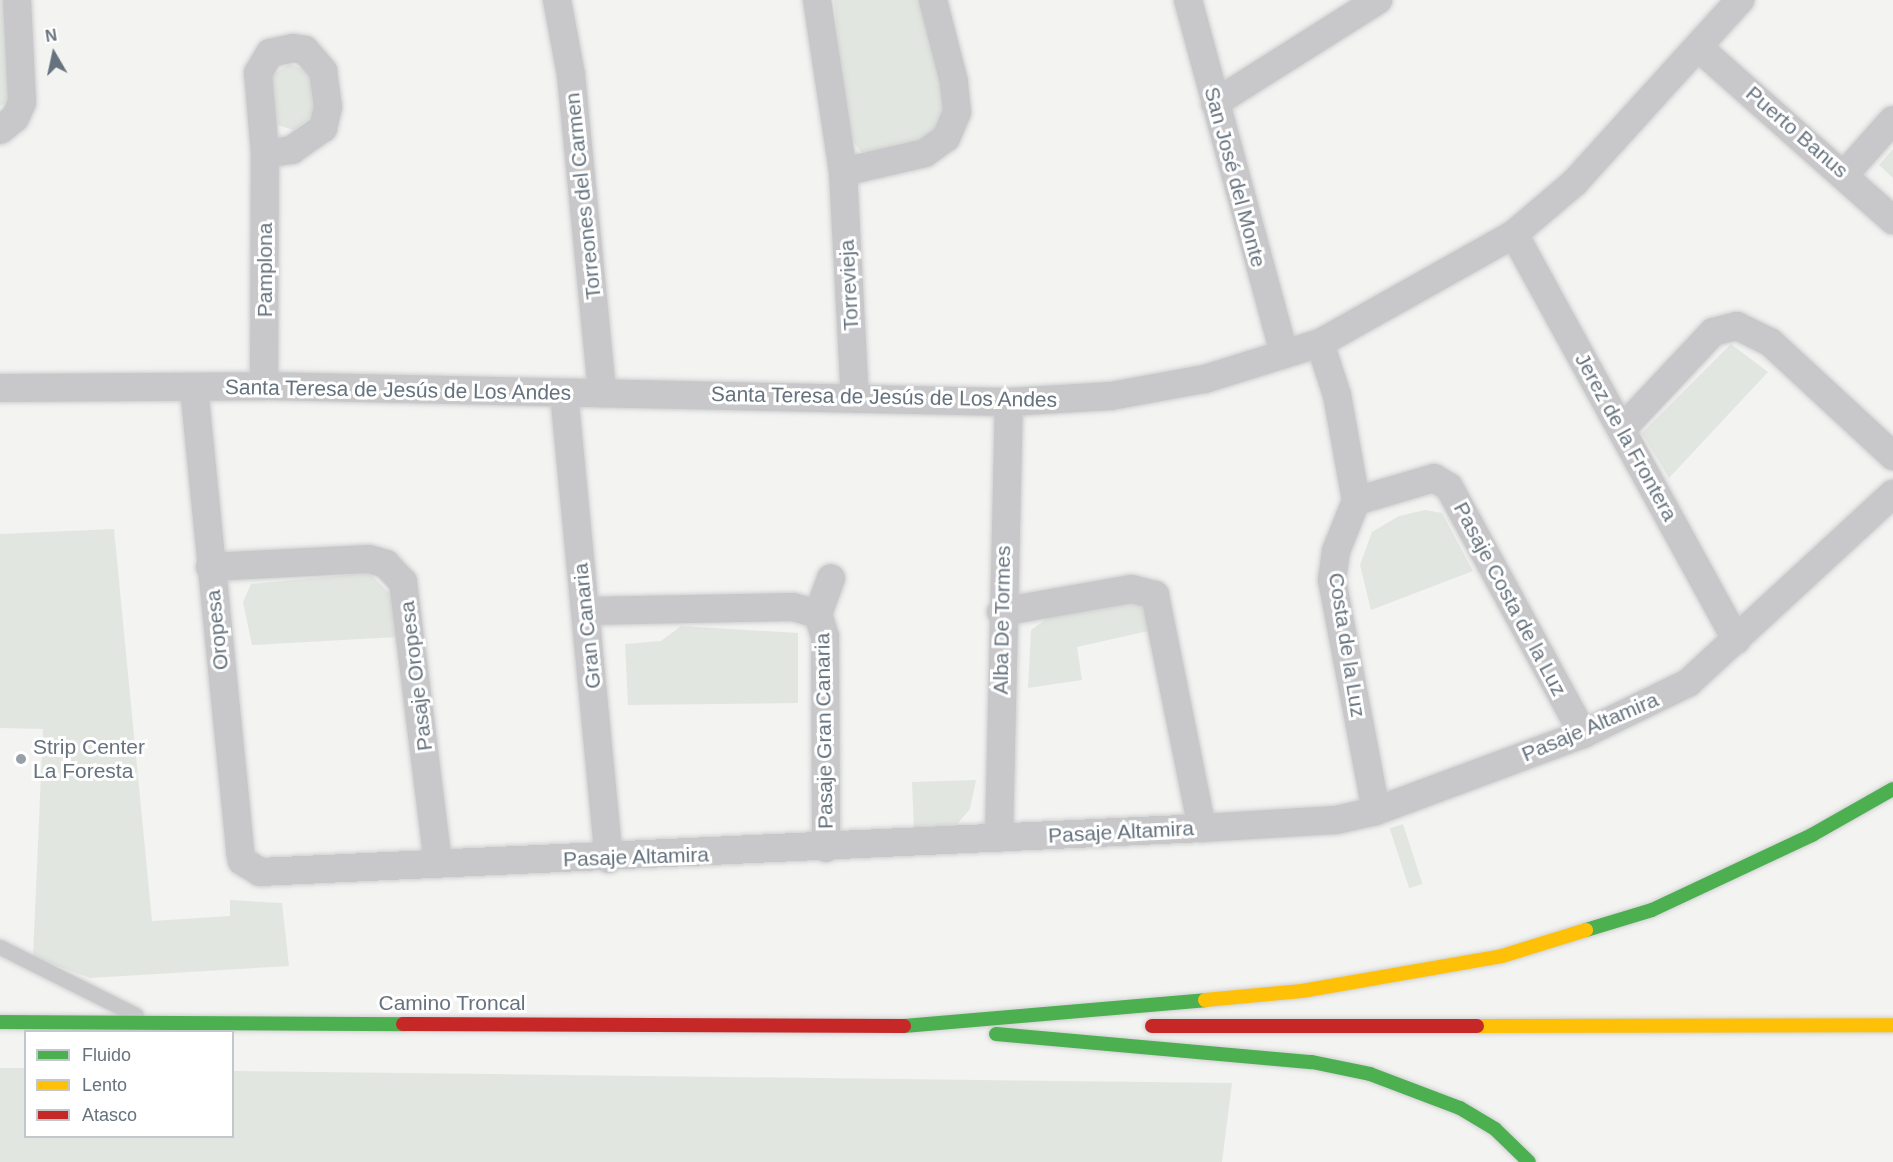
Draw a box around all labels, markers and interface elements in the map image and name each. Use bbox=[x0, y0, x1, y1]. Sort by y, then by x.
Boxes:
north arrow bbox=[24, 24, 84, 84]
text: N bbox=[44, 26, 58, 45]
street label: Puerto Banus bbox=[1741, 81, 1853, 183]
street label: San José del Monte bbox=[1199, 84, 1271, 270]
street label: Torreones del Carmen bbox=[560, 91, 606, 301]
street label: Pamplona bbox=[252, 223, 278, 317]
street label: Torrevieja bbox=[834, 239, 864, 331]
street label: Jerez de la Frontera bbox=[1569, 349, 1683, 525]
street label: Santa Teresa de Jesús de Los Andes bbox=[224, 374, 572, 406]
street label: Santa Teresa de Jesús de Los Andes bbox=[710, 381, 1058, 413]
street label: Pasaje Costa de la Luz bbox=[1448, 498, 1572, 700]
street label: Alba De Tormes bbox=[988, 545, 1016, 695]
street label: Gran Canaria bbox=[568, 562, 606, 690]
street label: Costa de la Luz bbox=[1323, 571, 1371, 719]
street label: Oropesa bbox=[200, 589, 234, 671]
street label: Pasaje Oropesa bbox=[394, 600, 438, 752]
street label: Pasaje Gran Canaria bbox=[810, 633, 838, 829]
street label: Pasaje Altamira bbox=[1517, 687, 1663, 767]
place label: Strip Center La Foresta bbox=[33, 734, 145, 784]
marker: Strip Center La Foresta bbox=[14, 752, 28, 766]
street label: Pasaje Altamira bbox=[1047, 816, 1195, 848]
street label: Pasaje Altamira bbox=[562, 842, 710, 872]
street label: Camino Troncal bbox=[378, 990, 526, 1016]
legend bbox=[24, 1030, 234, 1138]
text: Fluido bbox=[82, 1045, 131, 1065]
text: Lento bbox=[82, 1075, 127, 1095]
text: Atasco bbox=[82, 1105, 137, 1125]

